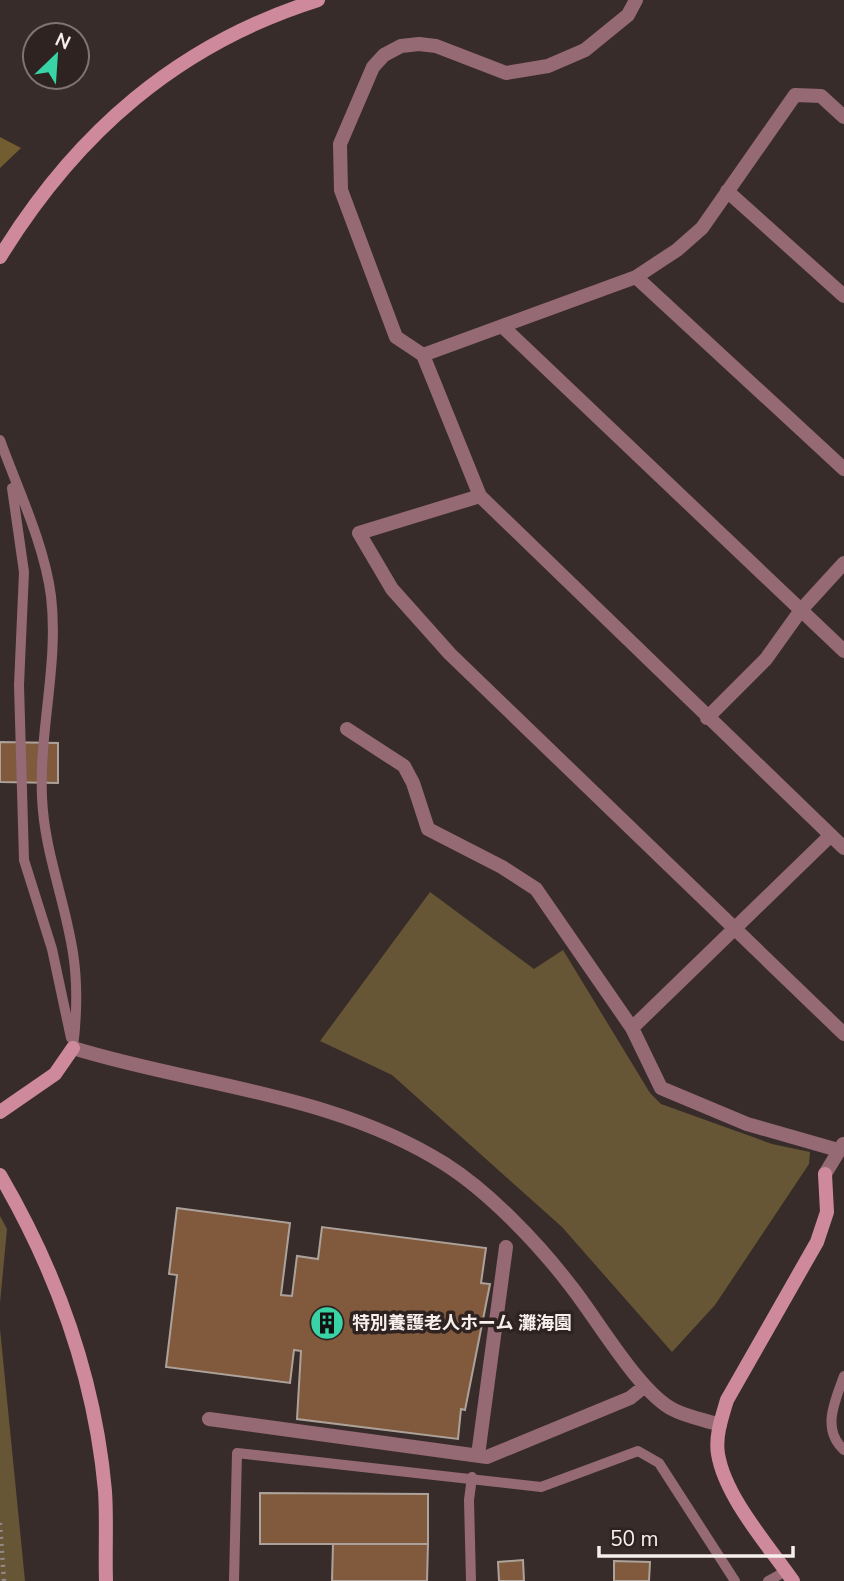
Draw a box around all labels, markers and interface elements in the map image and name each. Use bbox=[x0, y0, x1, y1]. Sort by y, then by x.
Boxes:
north arrow bbox=[21, 21, 91, 91]
text: N bbox=[51, 27, 75, 56]
building icon: 特別養護老人ホーム 灘海園 bbox=[308, 1304, 346, 1342]
place label: 特別養護老人ホーム 灘海園 bbox=[352, 1311, 572, 1335]
scale bar bbox=[599, 1514, 793, 1558]
text: 50 m bbox=[610, 1525, 659, 1553]

